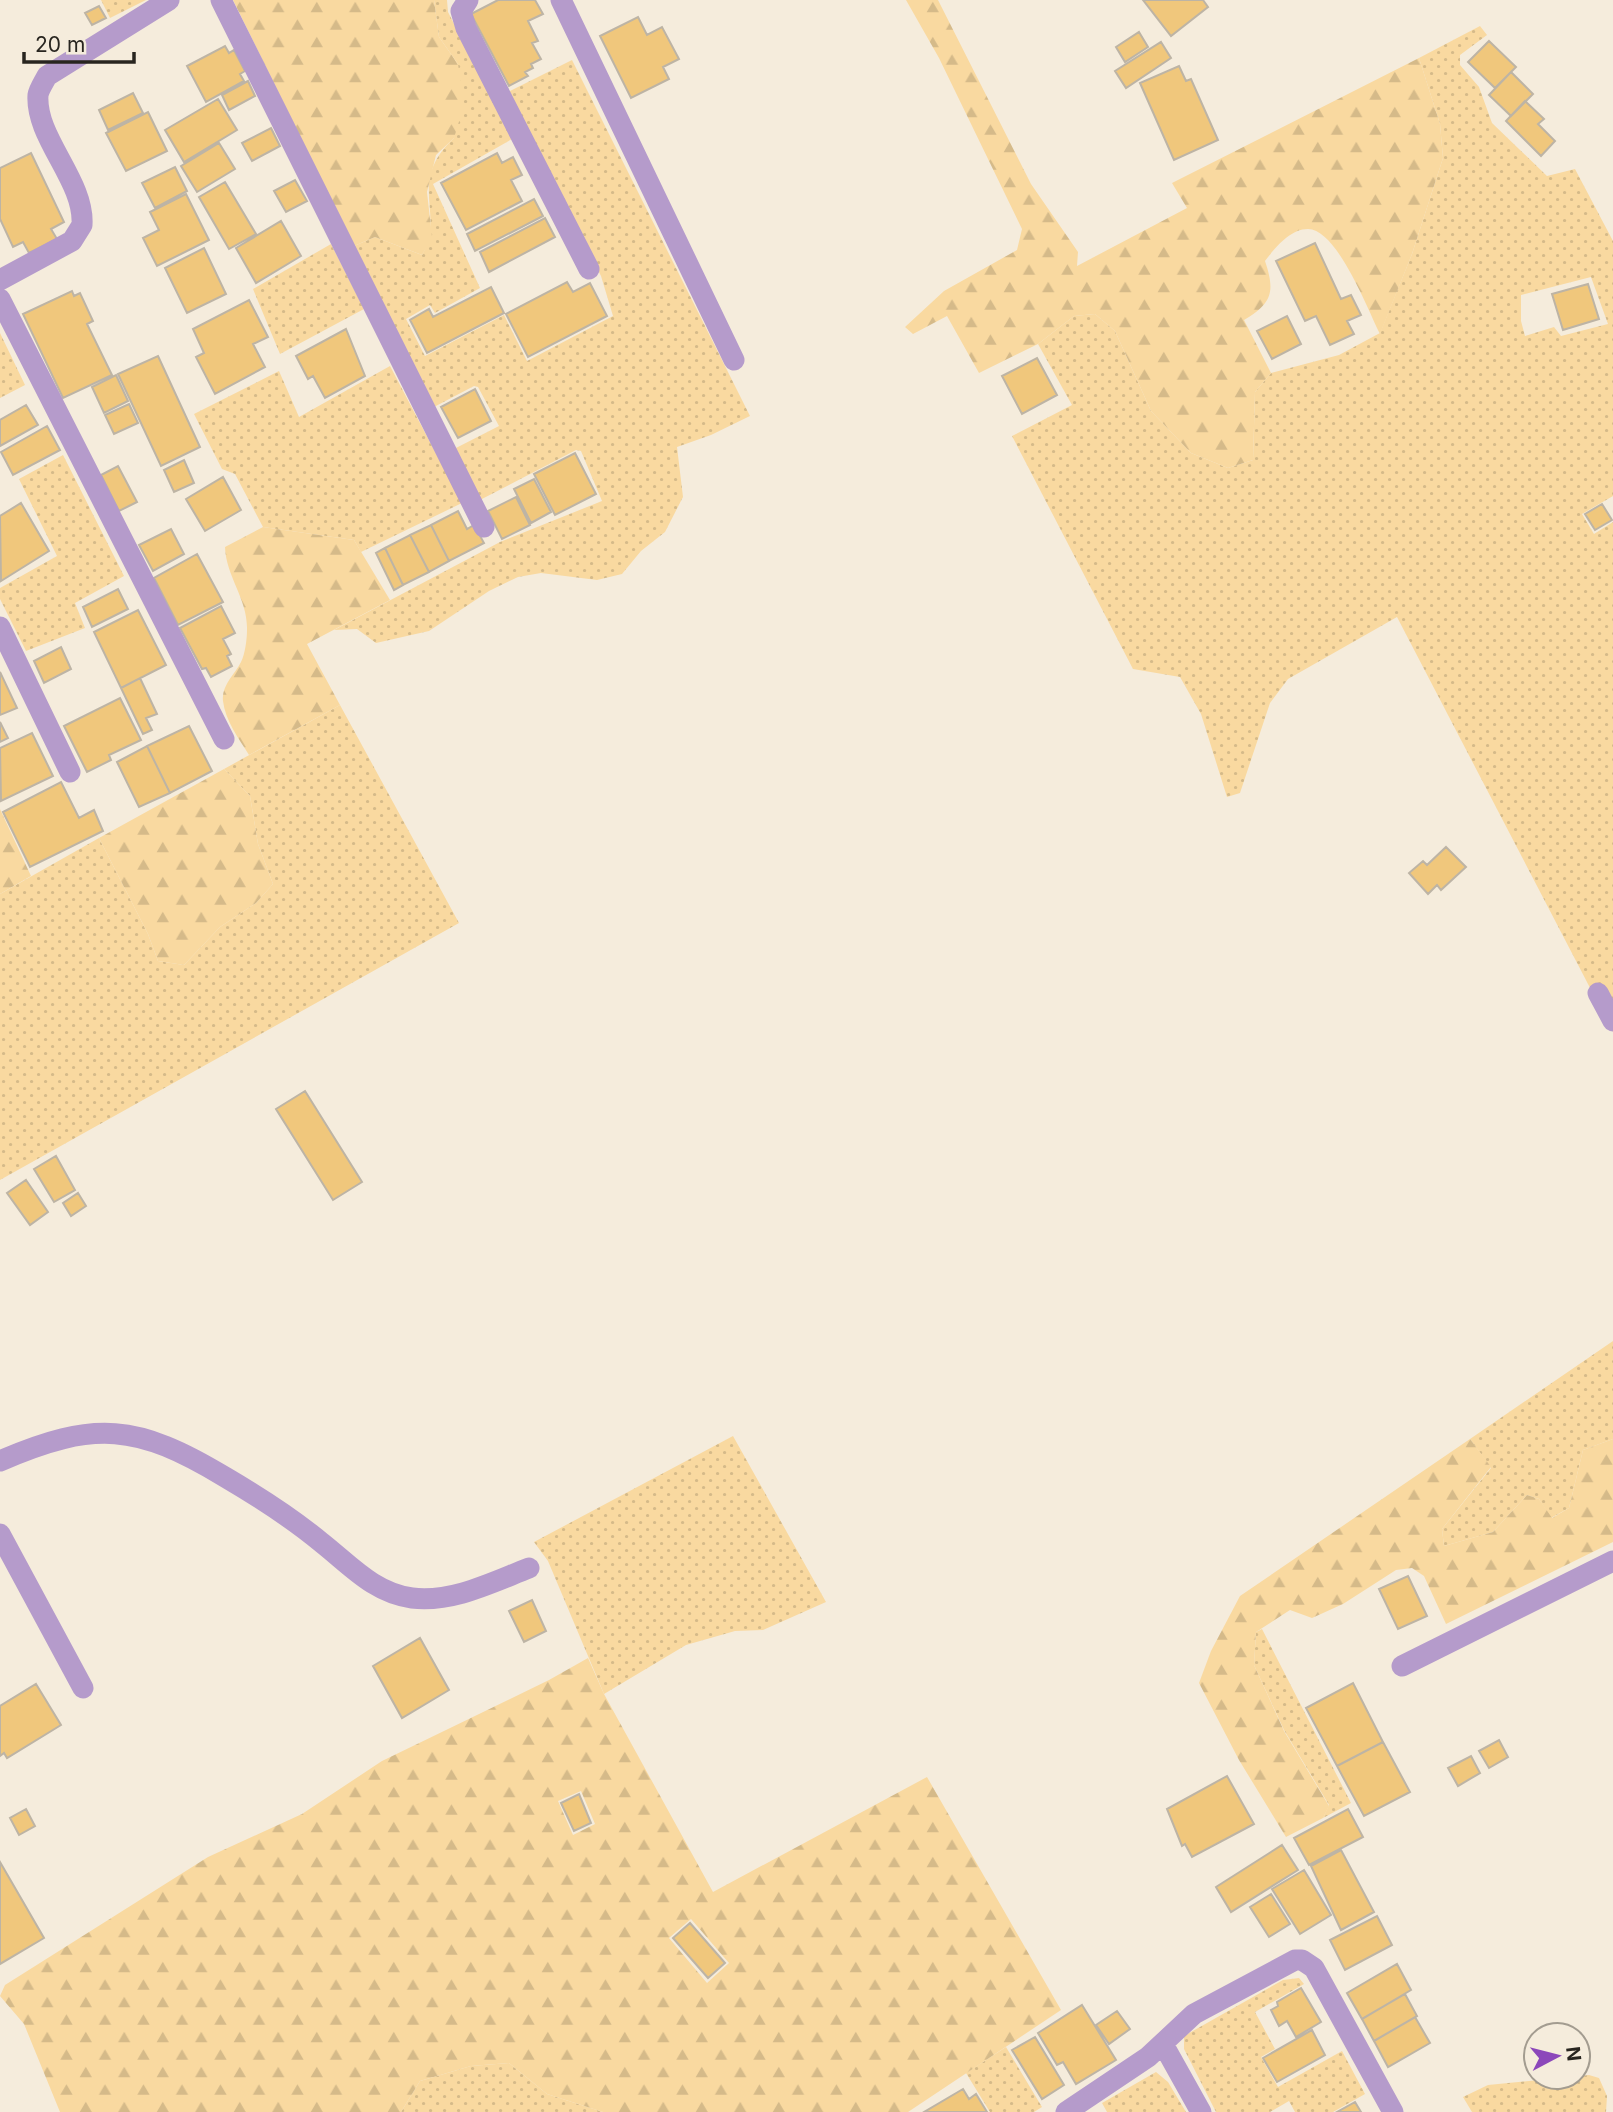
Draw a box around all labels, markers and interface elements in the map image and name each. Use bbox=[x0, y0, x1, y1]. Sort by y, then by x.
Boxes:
scale bar bbox=[24, 21, 135, 65]
text: 20 m bbox=[35, 32, 85, 57]
north arrow bbox=[1522, 2021, 1592, 2091]
text: N bbox=[1561, 2045, 1586, 2063]

